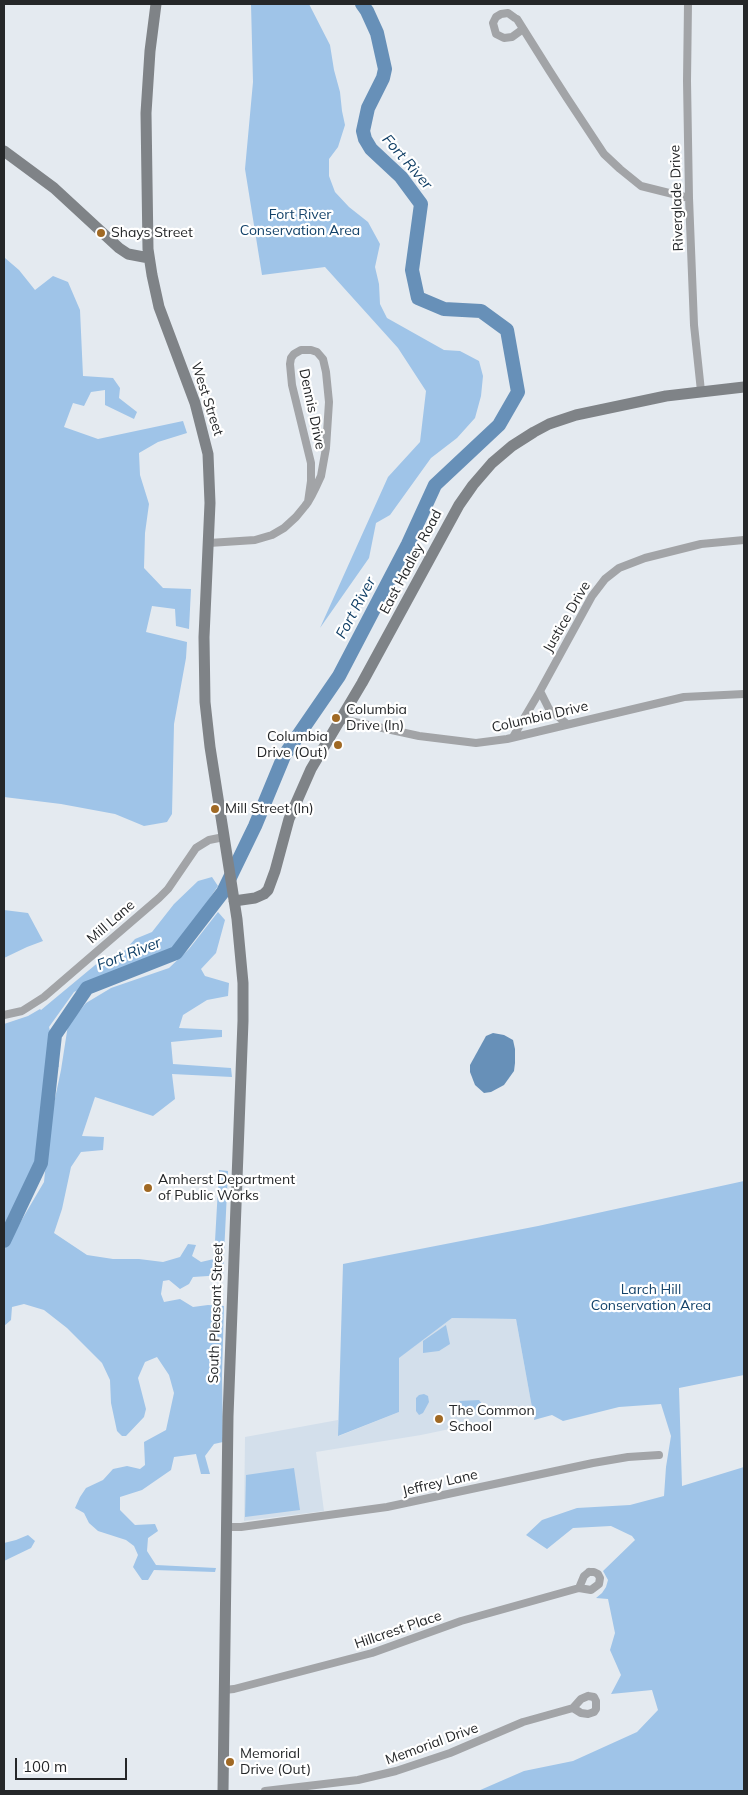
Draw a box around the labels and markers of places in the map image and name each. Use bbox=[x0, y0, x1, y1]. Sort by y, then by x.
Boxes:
place label: Shays Street bbox=[111, 225, 193, 241]
marker: Shays Street bbox=[95, 227, 107, 239]
place label: Columbia Drive (In) bbox=[346, 702, 407, 734]
marker: Columbia Drive (In) bbox=[330, 712, 342, 724]
place label: Columbia Drive (Out) bbox=[257, 729, 328, 762]
marker: Columbia Drive (Out) bbox=[332, 739, 344, 751]
place label: Mill Street (In) bbox=[225, 801, 314, 817]
marker: Mill Street (In) bbox=[209, 803, 221, 815]
place label: Amherst Department of Public Works bbox=[158, 1172, 295, 1204]
marker: Amherst Department of Public Works bbox=[142, 1182, 154, 1194]
place label: The Common School bbox=[449, 1403, 535, 1435]
marker: The Common School bbox=[433, 1413, 445, 1425]
place label: Memorial Drive (Out) bbox=[240, 1746, 311, 1778]
marker: Memorial Drive (Out) bbox=[224, 1756, 236, 1768]

